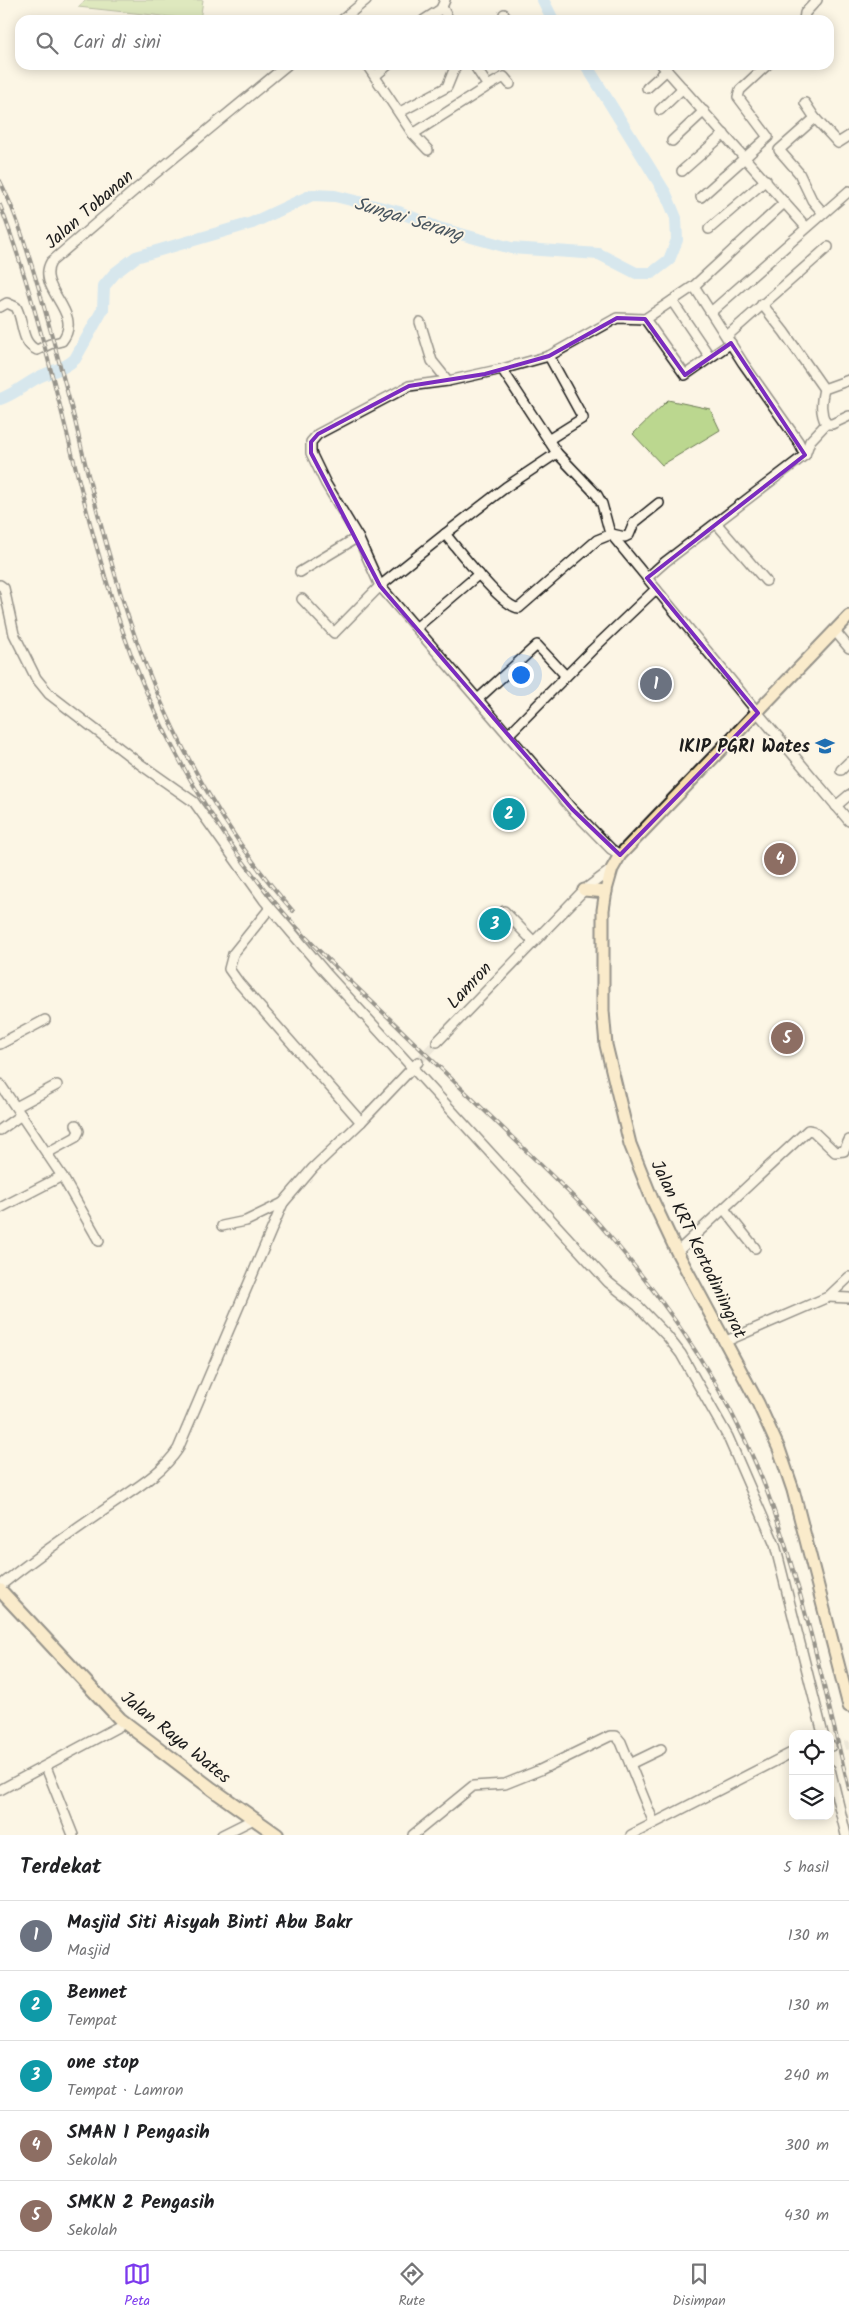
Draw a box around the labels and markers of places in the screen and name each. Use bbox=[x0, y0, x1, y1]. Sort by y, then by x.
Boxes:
pin: 1 bbox=[640, 665, 672, 703]
place label: IKIP PGRI Wates bbox=[679, 733, 811, 762]
school or university icon: IKIP PGRI Wates bbox=[814, 735, 836, 757]
pin: 2 bbox=[493, 795, 525, 833]
pin: 4 bbox=[764, 840, 796, 878]
pin: 3 bbox=[479, 905, 511, 943]
pin: 5 bbox=[771, 1019, 803, 1057]

